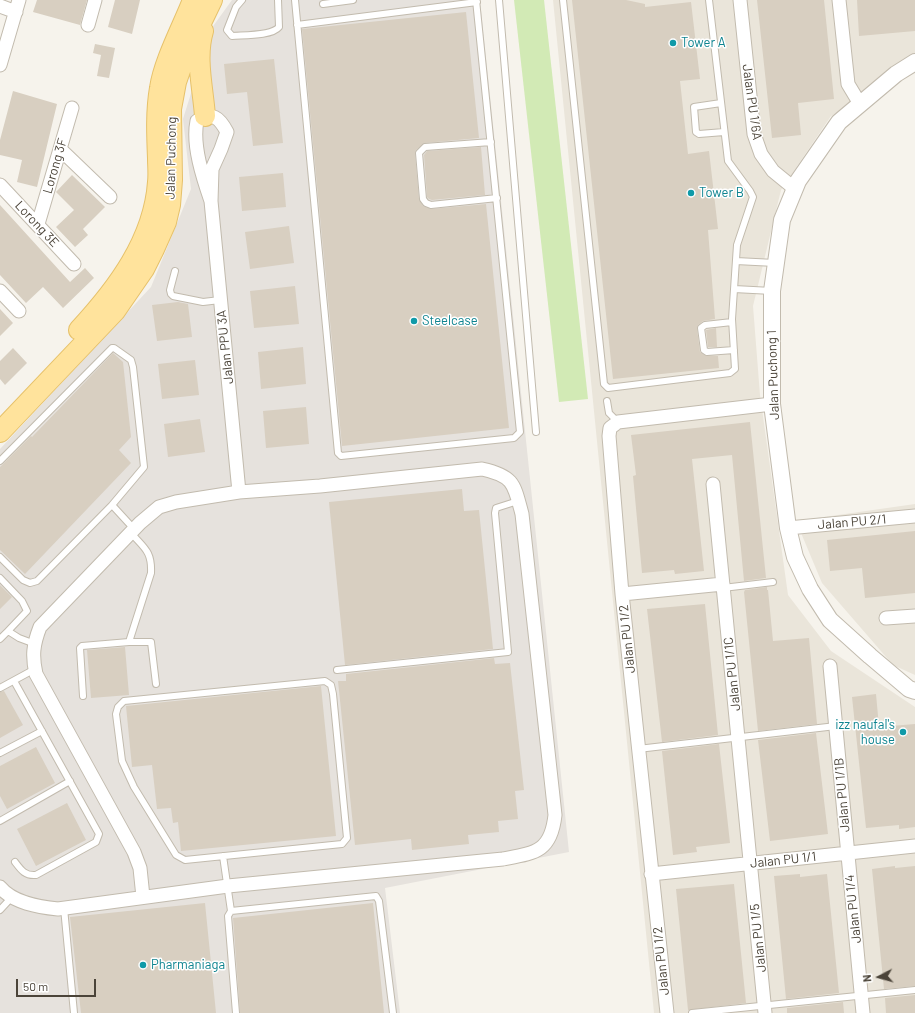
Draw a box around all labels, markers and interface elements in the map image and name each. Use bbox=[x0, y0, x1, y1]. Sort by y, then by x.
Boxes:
place label: Tower A bbox=[681, 35, 726, 51]
marker: Tower A bbox=[668, 38, 678, 48]
street label: Jalan PU 1/6A bbox=[739, 63, 765, 141]
street label: Jalan Puchong bbox=[162, 116, 180, 200]
street label: Lorong 3F bbox=[40, 137, 70, 195]
place label: Tower B bbox=[699, 185, 744, 201]
marker: Tower B bbox=[686, 188, 696, 198]
street label: Lorong 3E bbox=[12, 198, 62, 250]
street label: Jalan PPU 3A bbox=[213, 309, 237, 385]
place label: Steelcase bbox=[422, 313, 478, 329]
marker: Steelcase bbox=[409, 316, 419, 326]
street label: Jalan Puchong 1 bbox=[764, 330, 782, 420]
street label: Jalan PU 2/1 bbox=[817, 511, 887, 533]
street label: Jalan PU 1/2 bbox=[616, 604, 638, 674]
street label: Jalan PU 1/1C bbox=[720, 636, 744, 712]
place label: izz naufal's house bbox=[835, 717, 895, 748]
marker: izz naufal's house bbox=[898, 727, 908, 737]
street label: Jalan PU 1/1B bbox=[831, 757, 853, 833]
street label: Jalan PU 1/1 bbox=[749, 849, 817, 871]
street label: Jalan PU 1/4 bbox=[842, 874, 864, 944]
street label: Jalan PU 1/5 bbox=[747, 903, 769, 973]
street label: Jalan PU 1/2 bbox=[650, 926, 672, 996]
place label: Pharmaniaga bbox=[151, 957, 225, 973]
north arrow bbox=[859, 957, 899, 997]
marker: Pharmaniaga bbox=[138, 960, 148, 970]
scale bar bbox=[18, 971, 98, 997]
text: N bbox=[860, 974, 873, 983]
text: 50 m bbox=[23, 979, 48, 993]

